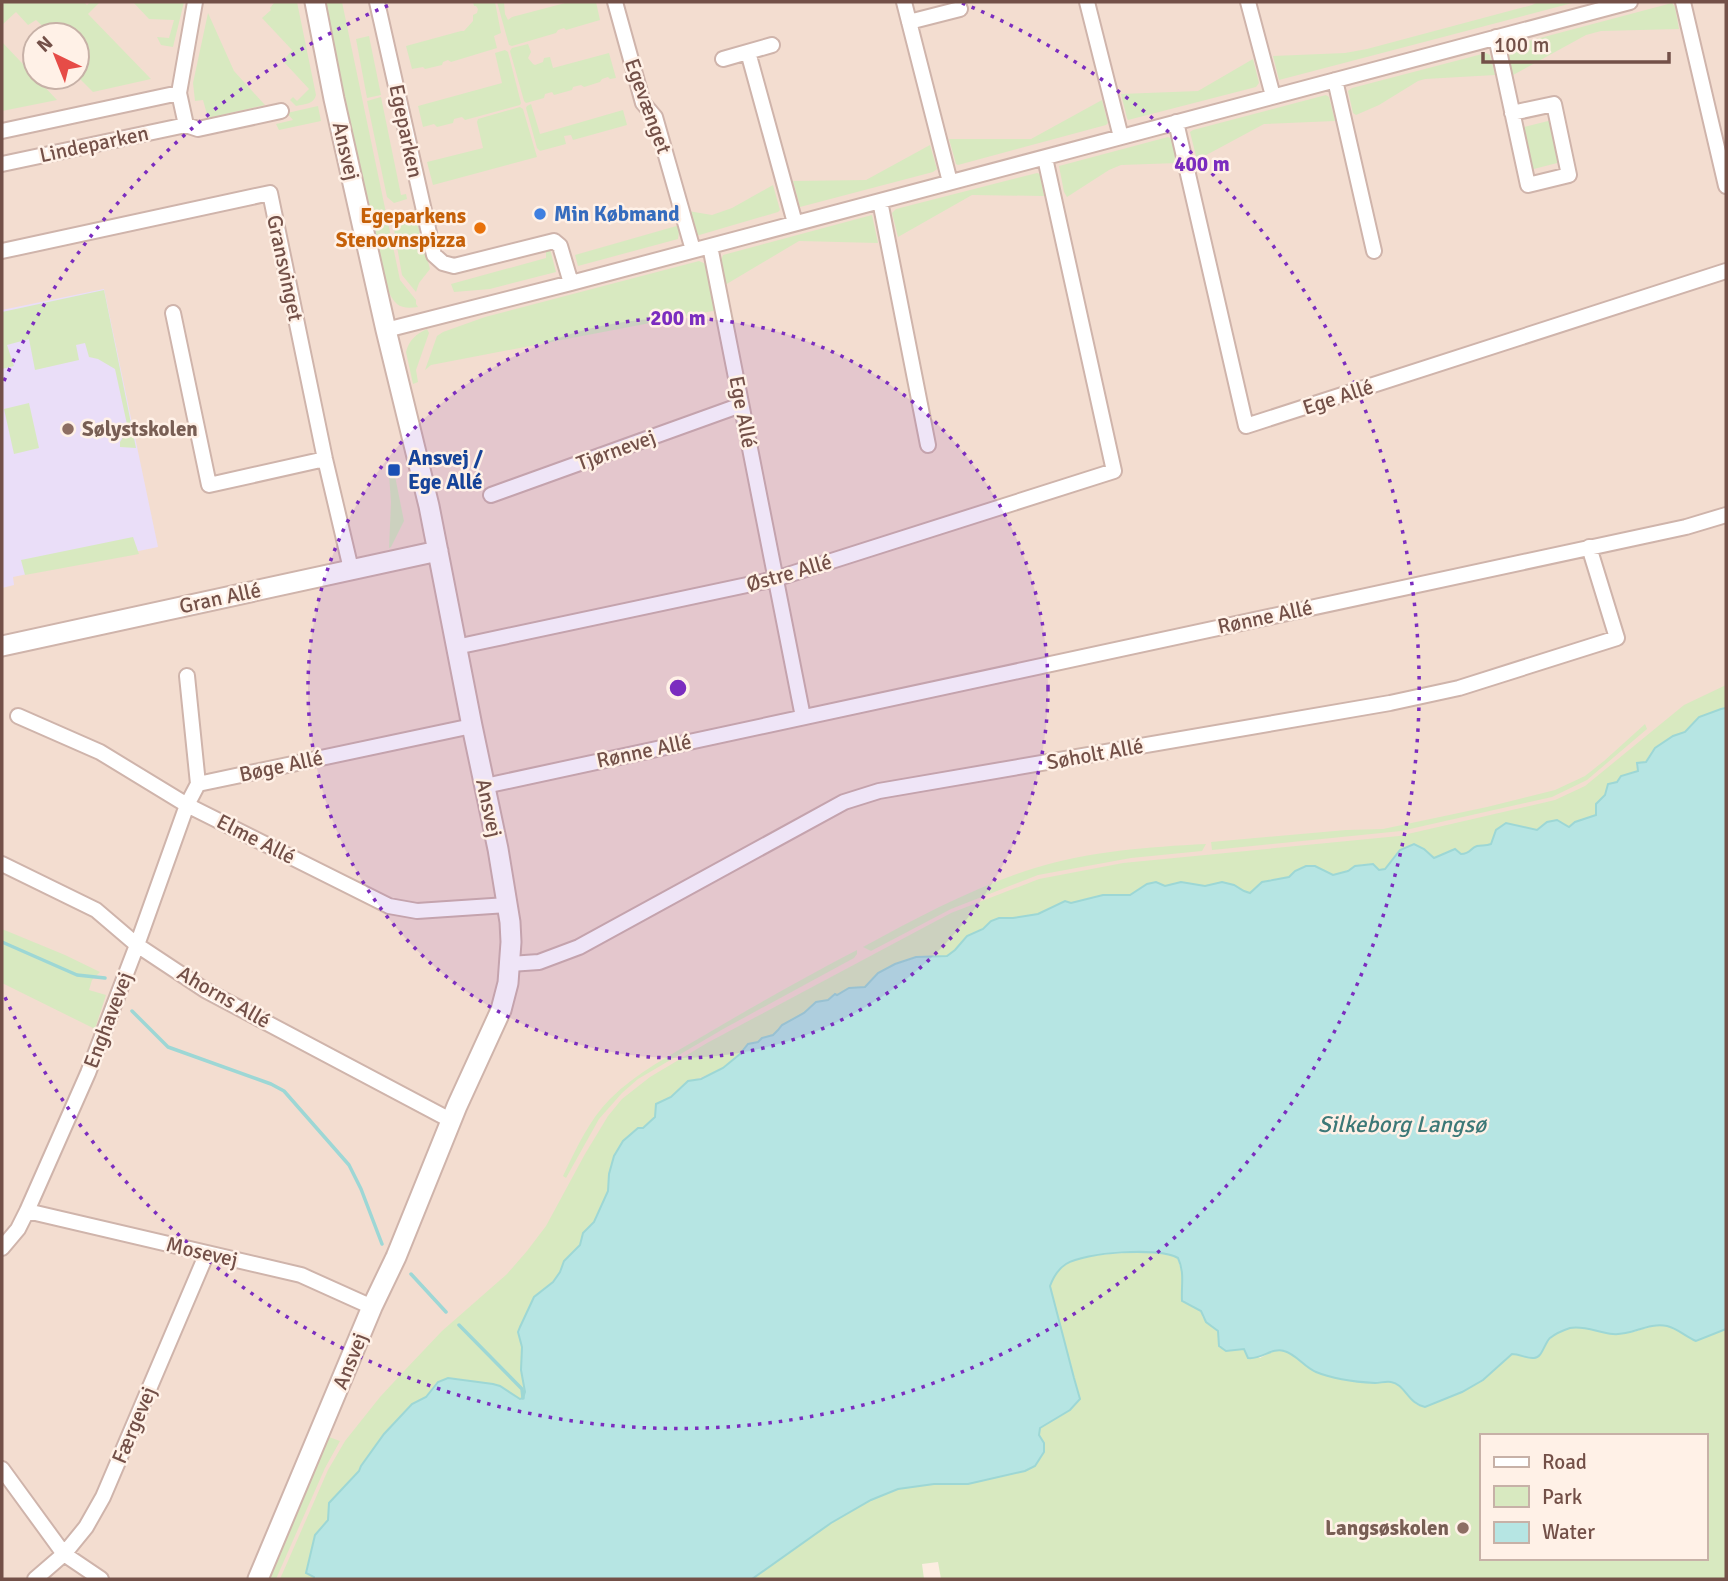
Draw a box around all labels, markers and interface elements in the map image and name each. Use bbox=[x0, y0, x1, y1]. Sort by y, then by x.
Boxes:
north arrow bbox=[21, 21, 91, 91]
scale bar bbox=[1483, 21, 1668, 65]
text: N bbox=[32, 31, 58, 58]
text: 100 m bbox=[1494, 32, 1549, 58]
street label: Egevænget bbox=[619, 55, 677, 157]
street label: Egeparken bbox=[383, 82, 429, 180]
street label: Ansvej bbox=[327, 119, 365, 183]
street label: Lindeparken bbox=[37, 120, 151, 168]
text: 400 m bbox=[1174, 151, 1230, 177]
place label: Min Købmand bbox=[554, 201, 680, 227]
place label: Egeparkens Stenovnspizza bbox=[336, 203, 466, 253]
marker: Min Købmand bbox=[532, 206, 548, 222]
street label: Gransvinget bbox=[261, 213, 309, 323]
marker: Egeparkens Stenovnspizza bbox=[472, 220, 488, 236]
text: 200 m bbox=[650, 305, 706, 331]
street label: Ege Allé bbox=[1299, 373, 1377, 421]
street label: Ege Allé bbox=[723, 374, 763, 450]
place label: Sølystskolen bbox=[82, 416, 198, 442]
marker: Sølystskolen bbox=[60, 421, 76, 437]
street label: Tjørnevej bbox=[573, 424, 659, 476]
place label: Ansvej / Ege Allé bbox=[408, 445, 483, 495]
marker: Ansvej / Ege Allé bbox=[386, 462, 402, 478]
street label: Østre Allé bbox=[743, 548, 835, 598]
street label: Gran Allé bbox=[177, 577, 263, 619]
street label: Rønne Allé bbox=[1215, 594, 1315, 640]
centre of rings bbox=[666, 676, 690, 700]
street label: Rønne Allé bbox=[594, 728, 694, 774]
street label: Søholt Allé bbox=[1045, 733, 1145, 775]
street label: Bøge Allé bbox=[237, 744, 325, 788]
street label: Ansvej bbox=[470, 776, 508, 840]
street label: Elme Allé bbox=[212, 808, 300, 870]
street label: Ahorns Allé bbox=[173, 960, 275, 1034]
street label: Enghavevej bbox=[78, 968, 138, 1072]
water label: Silkeborg Langsø bbox=[1318, 1110, 1488, 1139]
street label: Mosevej bbox=[164, 1231, 240, 1273]
street label: Ansvej bbox=[327, 1329, 373, 1393]
street label: Færgevej bbox=[106, 1383, 162, 1467]
legend bbox=[1480, 1434, 1707, 1560]
text: Road bbox=[1542, 1449, 1587, 1475]
text: Park bbox=[1542, 1484, 1583, 1510]
place label: Langsøskolen bbox=[1325, 1515, 1449, 1541]
text: Water bbox=[1542, 1519, 1595, 1545]
marker: Langsøskolen bbox=[1455, 1520, 1471, 1536]

